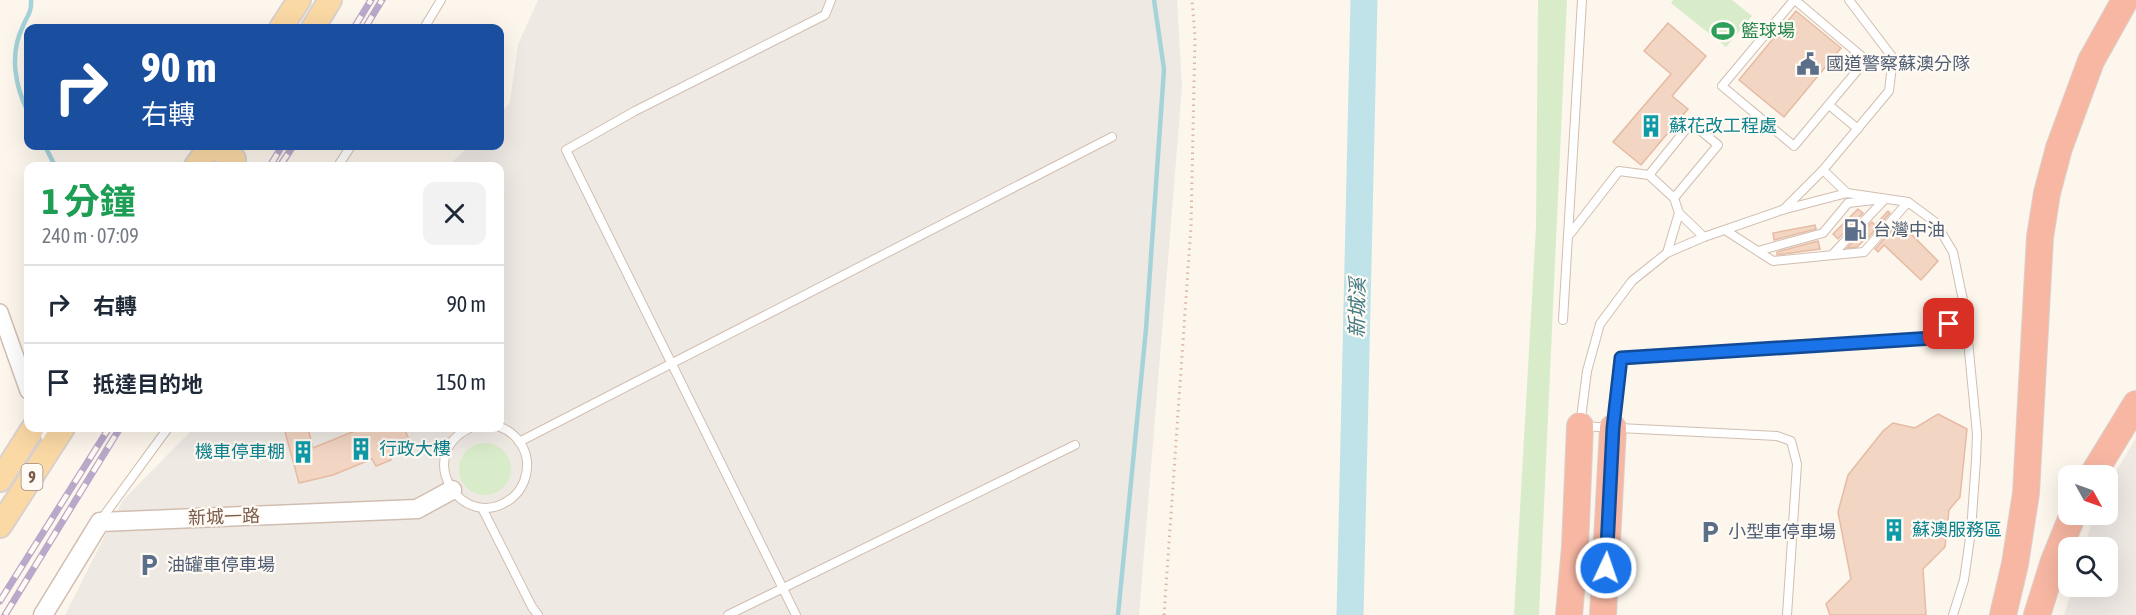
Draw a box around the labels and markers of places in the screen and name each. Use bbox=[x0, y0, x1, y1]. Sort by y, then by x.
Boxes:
sports icon: 籃球場 bbox=[1710, 18, 1736, 44]
place label: 籃球場 bbox=[1741, 20, 1795, 41]
public building icon: 國道警察蘇澳分隊 bbox=[1795, 51, 1821, 77]
place label: 國道警察蘇澳分隊 bbox=[1826, 53, 1970, 74]
building icon: 蘇花改工程處 bbox=[1638, 113, 1664, 139]
place label: 蘇花改工程處 bbox=[1669, 115, 1777, 136]
fuel station icon: 台灣中油 bbox=[1842, 217, 1868, 243]
place label: 台灣中油 bbox=[1873, 219, 1945, 240]
pin bbox=[1923, 298, 1974, 349]
building icon: 行政大樓 bbox=[348, 436, 374, 462]
place label: 行政大樓 bbox=[379, 438, 451, 459]
building icon: 機車停車棚 bbox=[290, 439, 316, 465]
place label: 機車停車棚 bbox=[195, 441, 285, 462]
building icon: 蘇澳服務區 bbox=[1881, 517, 1907, 543]
parking icon: 小型車停車場 bbox=[1697, 519, 1723, 545]
place label: 蘇澳服務區 bbox=[1912, 519, 2002, 540]
place label: 小型車停車場 bbox=[1728, 521, 1836, 542]
parking icon: 油罐車停車場 bbox=[136, 552, 162, 578]
place label: 油罐車停車場 bbox=[167, 554, 275, 575]

